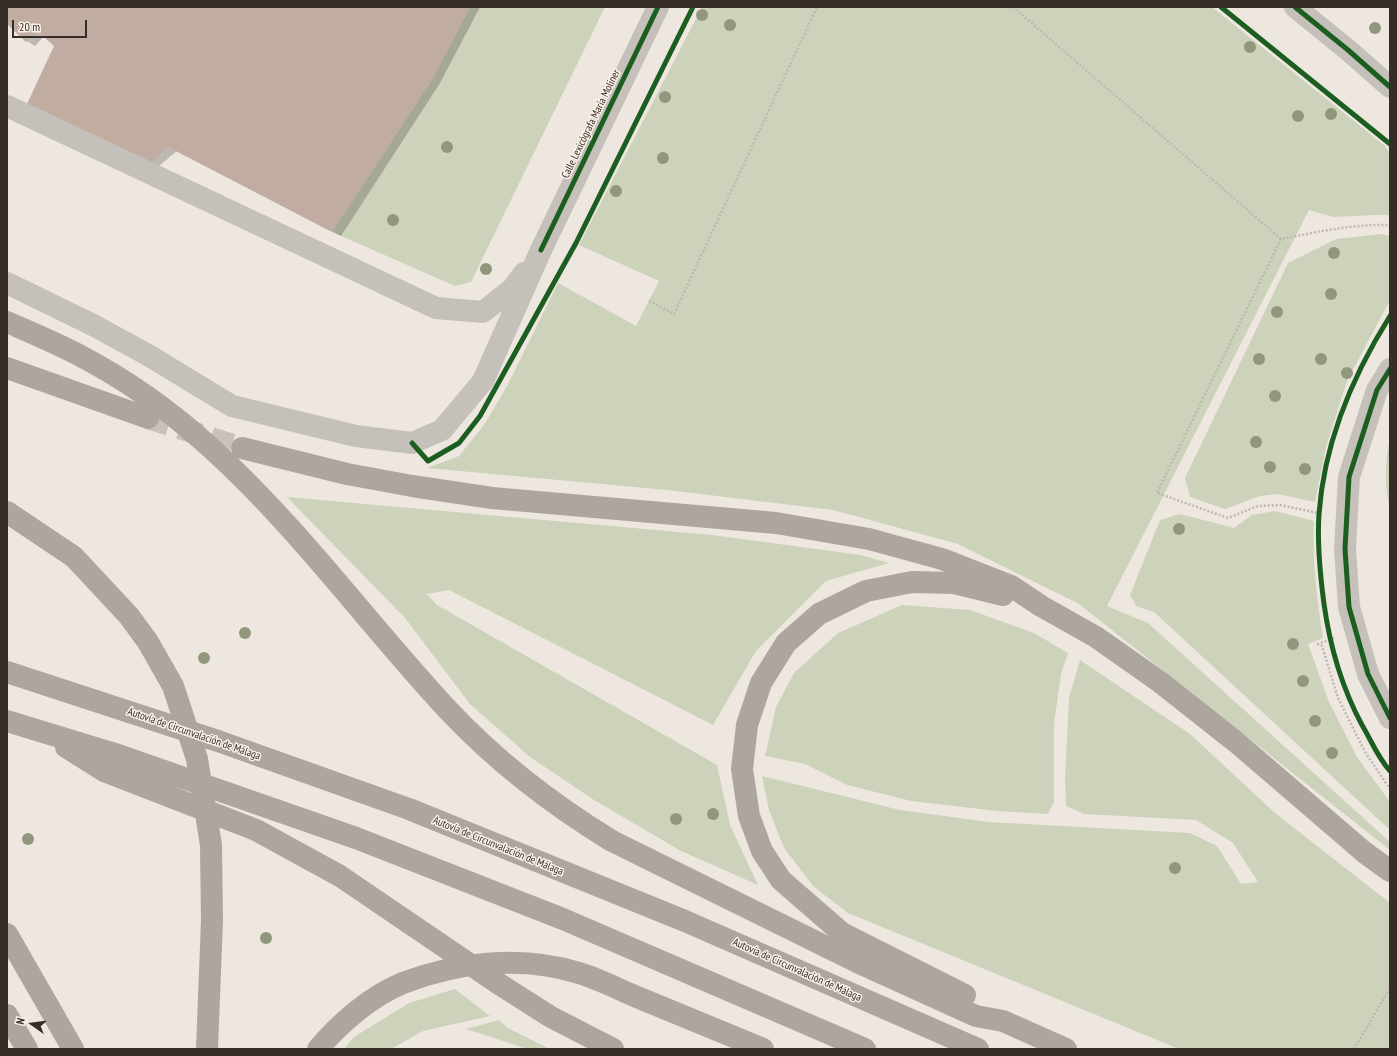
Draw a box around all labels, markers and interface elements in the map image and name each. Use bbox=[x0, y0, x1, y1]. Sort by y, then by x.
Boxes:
scale bar bbox=[14, 12, 89, 38]
text: 20 m bbox=[19, 19, 40, 34]
street label: Calle Lexicógrafa María Moliner bbox=[559, 67, 623, 181]
street label: Autovía de Circunvalación de Málaga bbox=[126, 705, 262, 763]
street label: Autovía de Circunvalación de Málaga bbox=[431, 814, 565, 878]
street label: Autovía de Circunvalación de Málaga bbox=[731, 936, 863, 1004]
north arrow bbox=[12, 1004, 52, 1044]
text: N bbox=[13, 1017, 28, 1026]

